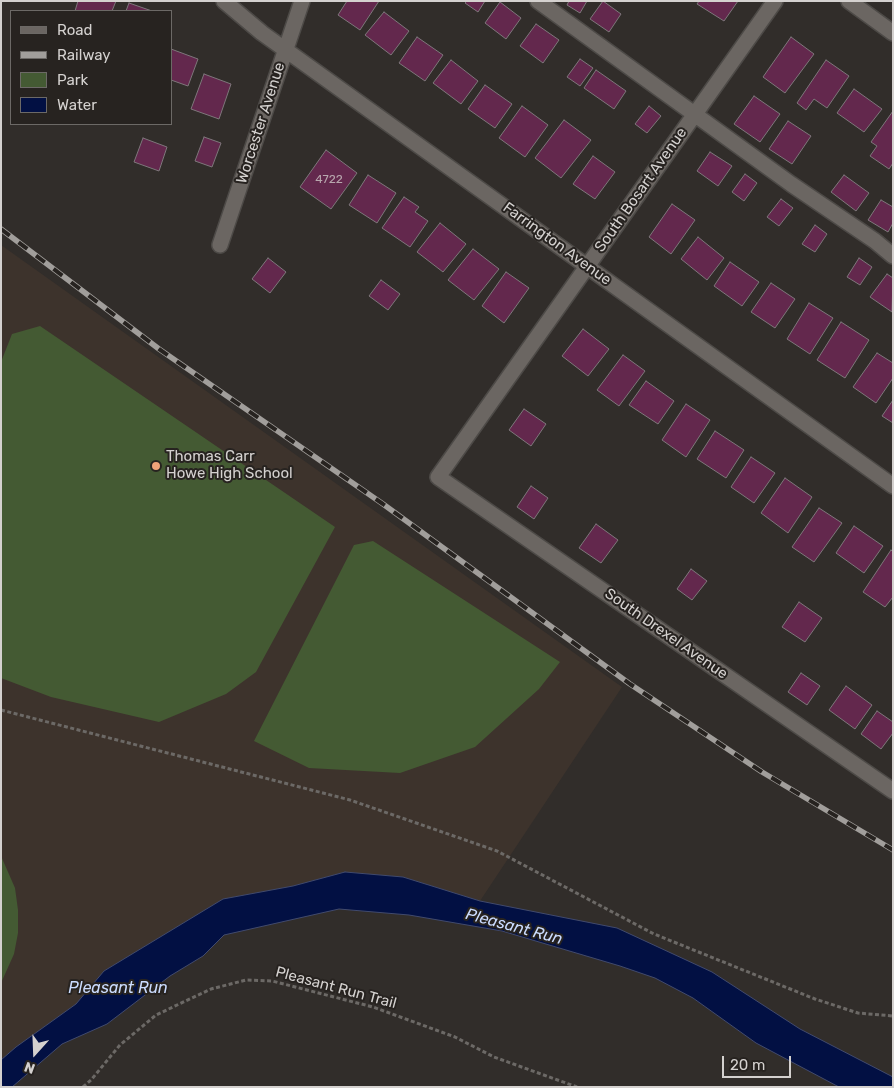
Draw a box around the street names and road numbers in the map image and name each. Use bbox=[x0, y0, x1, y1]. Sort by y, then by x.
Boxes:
street label: Worcester Avenue bbox=[233, 60, 289, 186]
street label: South Bosart Avenue bbox=[591, 124, 691, 256]
street label: Farrington Avenue bbox=[499, 199, 615, 289]
street label: South Drexel Avenue bbox=[601, 585, 731, 683]
street label: Pleasant Run Trail bbox=[273, 963, 399, 1013]

